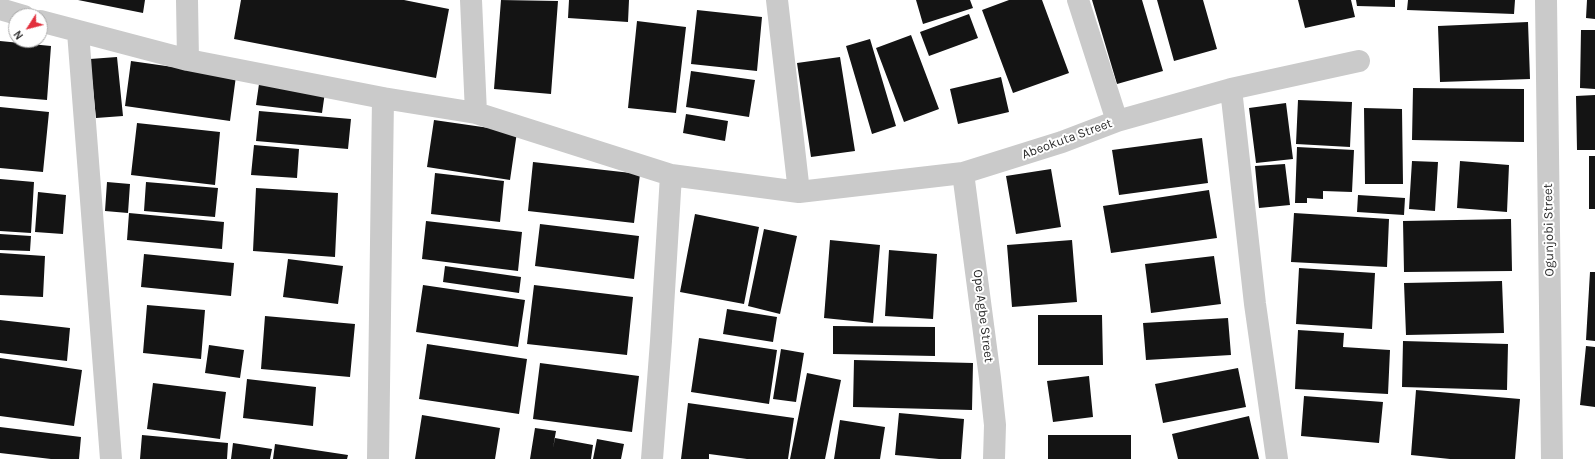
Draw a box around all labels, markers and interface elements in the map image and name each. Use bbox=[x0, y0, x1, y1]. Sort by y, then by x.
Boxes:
north arrow bbox=[8, 8, 48, 48]
text: N bbox=[11, 28, 26, 42]
street label: Abeokuta Street bbox=[1020, 115, 1114, 163]
street label: Ogunjobi Street bbox=[1540, 183, 1558, 277]
street label: Ope Agbe Street bbox=[970, 269, 996, 363]

